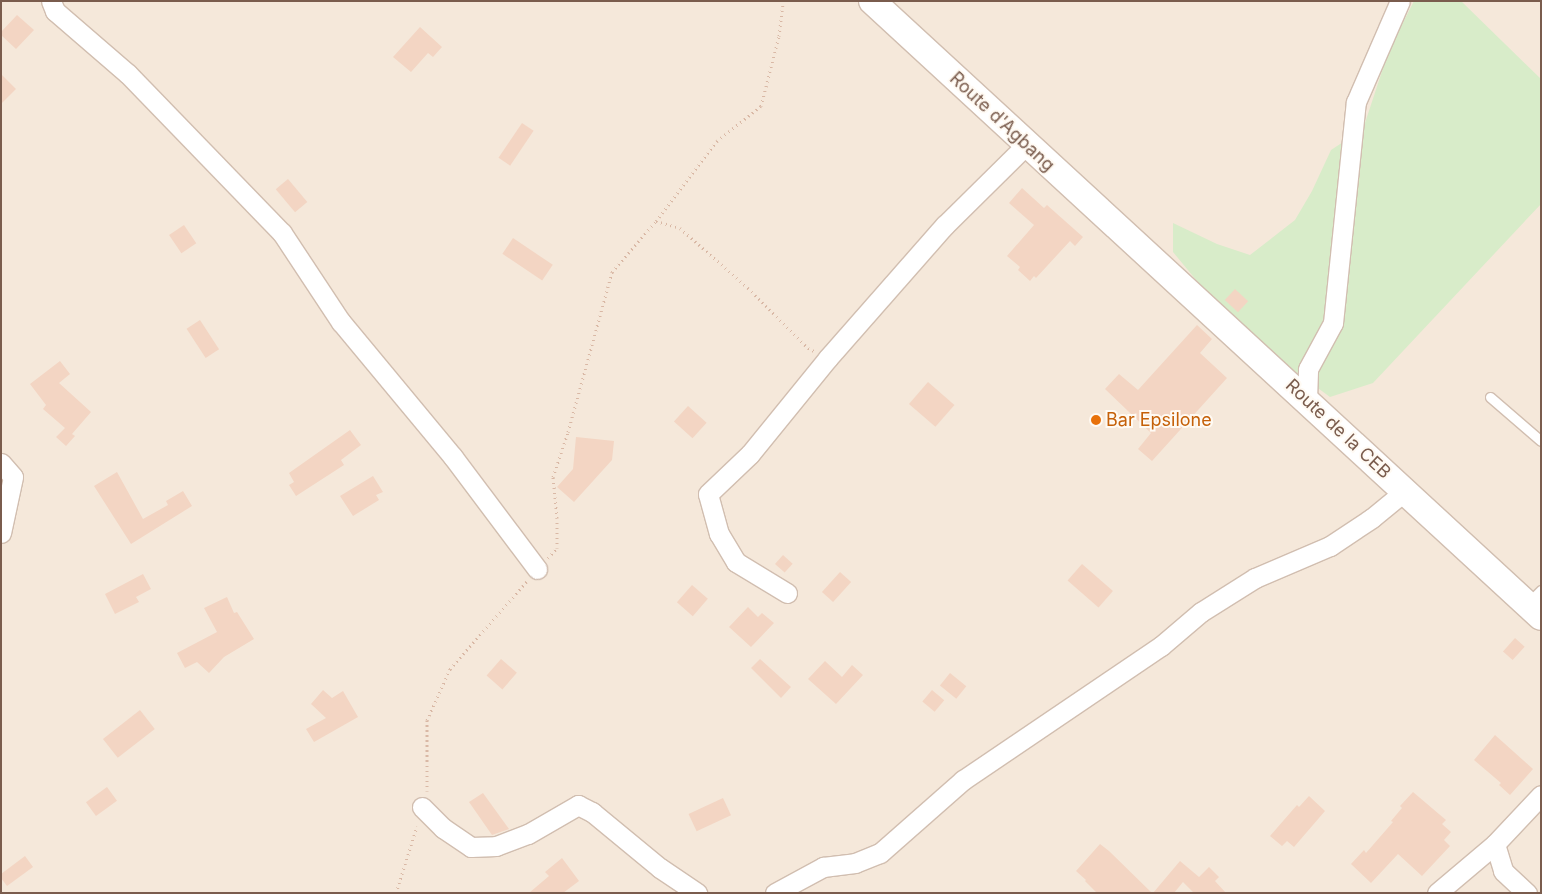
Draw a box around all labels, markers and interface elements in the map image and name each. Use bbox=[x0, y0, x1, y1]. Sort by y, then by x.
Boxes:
street label: Route d'Agbang bbox=[945, 68, 1059, 176]
street label: Route de la CEB bbox=[1281, 375, 1395, 483]
place label: Bar Epsilone bbox=[1106, 409, 1212, 431]
marker: Bar Epsilone bbox=[1090, 414, 1102, 426]

